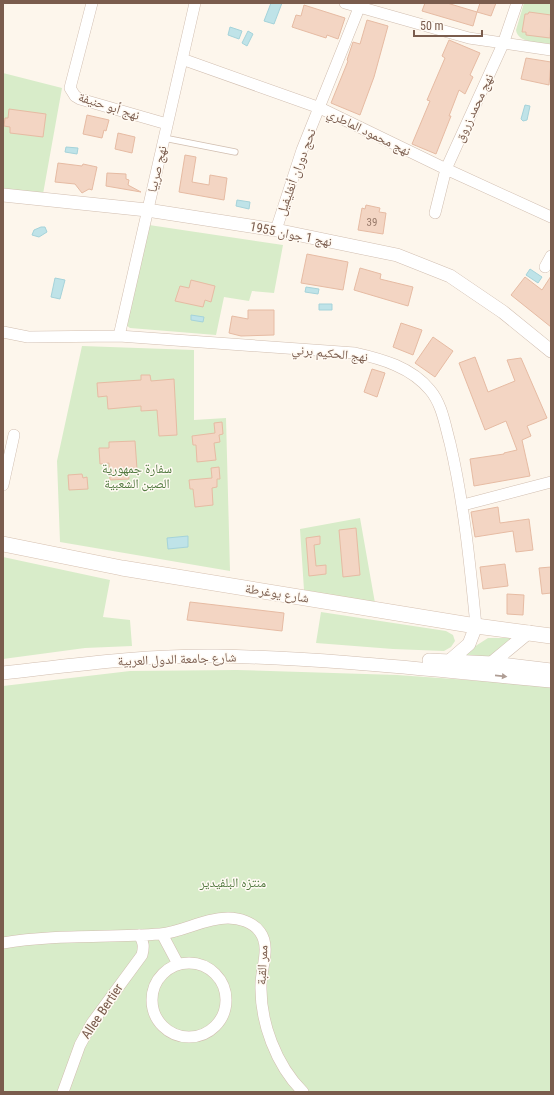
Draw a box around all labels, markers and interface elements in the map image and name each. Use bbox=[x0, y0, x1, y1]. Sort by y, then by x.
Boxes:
scale bar bbox=[414, 12, 482, 38]
text: 50 m bbox=[420, 19, 444, 33]
street label: نهج محمد زروق bbox=[452, 71, 498, 145]
street label: نهج أبو حنيفة bbox=[76, 89, 142, 125]
street label: نهج محمود الماطري bbox=[323, 105, 413, 162]
street label: نحج دوران أنغليفيل bbox=[273, 127, 321, 218]
street label: نهج صربيا bbox=[144, 144, 172, 194]
house number: 39 bbox=[367, 216, 377, 229]
street label: نهج 1 جوان 1955 bbox=[248, 219, 333, 251]
street label: نهج الحكيم برني bbox=[291, 342, 369, 368]
park label: سفارة جمهورية الصين الشعبية bbox=[102, 461, 172, 492]
street label: شارع يوغرطة bbox=[244, 581, 310, 607]
street label: شارع جامعة الدول العربية bbox=[117, 649, 237, 671]
one-way arrow bbox=[495, 672, 507, 679]
park label: منتزه البلفيدير bbox=[199, 875, 266, 891]
street label: ممر القبة bbox=[253, 945, 272, 985]
street label: Allee Bertier bbox=[78, 981, 126, 1041]

